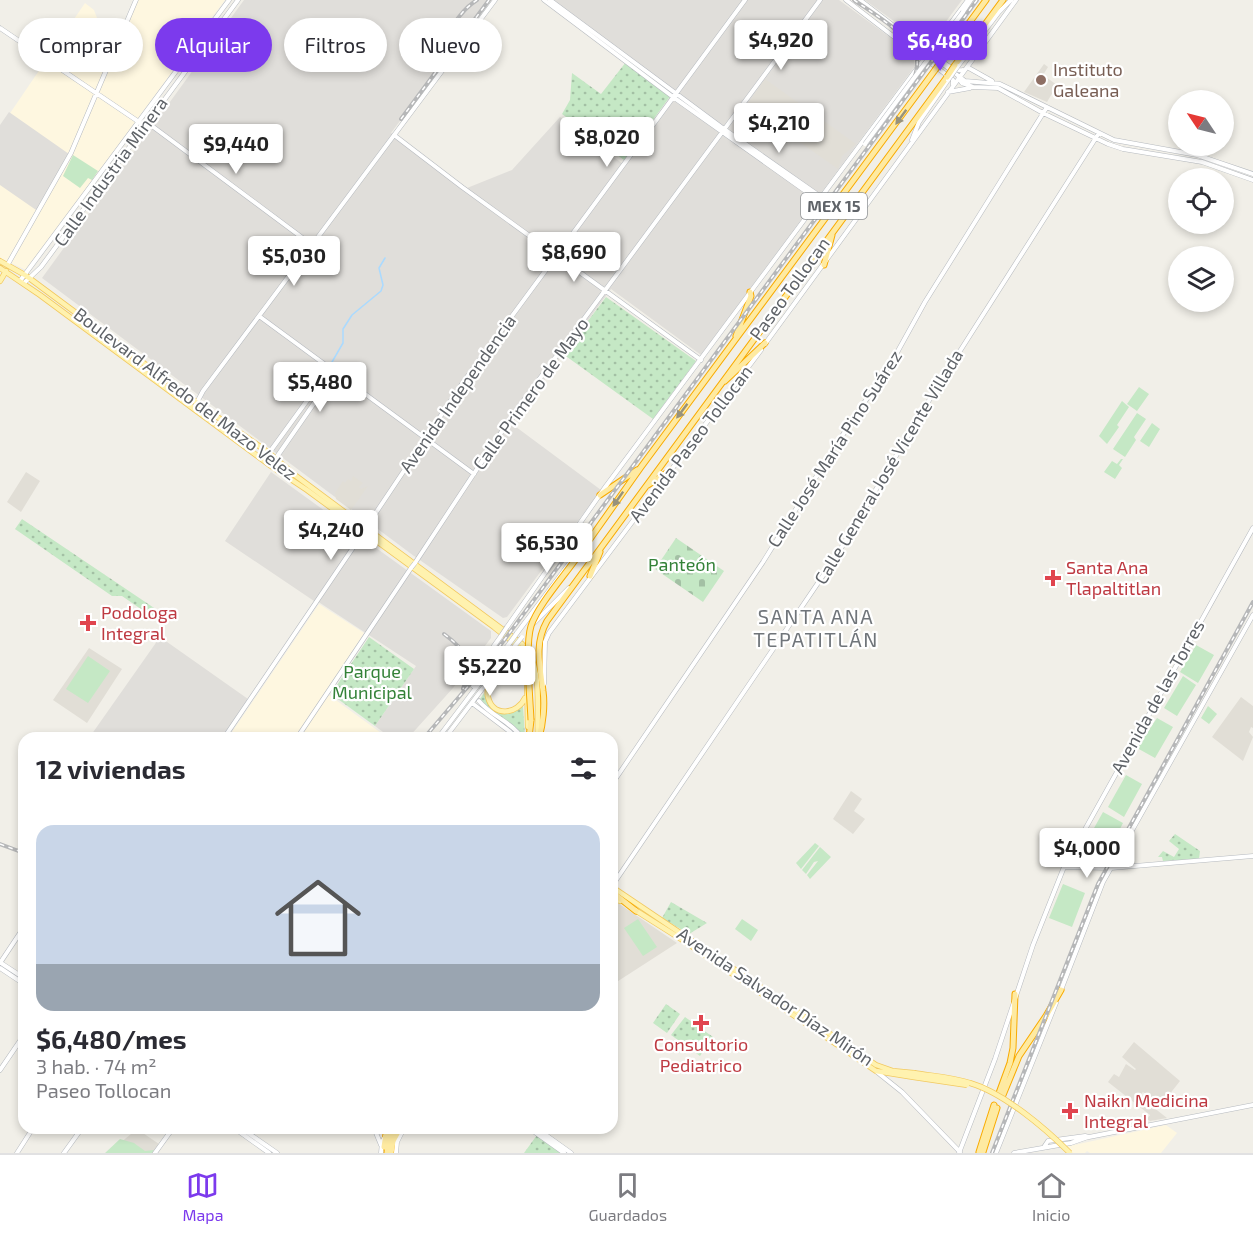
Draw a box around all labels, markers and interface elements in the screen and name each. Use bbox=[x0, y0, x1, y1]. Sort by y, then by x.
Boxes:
chip: Comprar bbox=[18, 18, 143, 72]
chip: Alquilar bbox=[155, 18, 272, 72]
chip: Filtros bbox=[284, 18, 387, 72]
chip: Nuevo bbox=[399, 18, 502, 72]
pin: $4,920 bbox=[732, 20, 830, 71]
pin: $6,480 bbox=[891, 21, 989, 72]
text: $4,920 bbox=[748, 27, 814, 51]
text: $6,480 bbox=[907, 28, 973, 52]
place label: Instituto Galeana bbox=[1053, 58, 1123, 101]
marker: Instituto Galeana bbox=[1034, 73, 1048, 87]
north arrow bbox=[1168, 90, 1234, 156]
map controls bbox=[1168, 90, 1234, 312]
street label: Calle Industria Minera bbox=[49, 92, 172, 250]
pin: $4,210 bbox=[730, 103, 828, 154]
one-way arrow bbox=[895, 109, 907, 124]
text: $4,210 bbox=[748, 110, 810, 134]
pin: $8,020 bbox=[558, 117, 656, 168]
pin: $9,440 bbox=[187, 124, 285, 175]
text: $8,020 bbox=[574, 124, 640, 148]
text: $9,440 bbox=[203, 131, 269, 155]
button: locate bbox=[1168, 168, 1234, 234]
road number: MEX 15 bbox=[801, 193, 867, 219]
pin: $8,690 bbox=[525, 232, 623, 283]
street label: Paseo Tollocan bbox=[744, 233, 834, 344]
pin: $5,030 bbox=[245, 236, 343, 287]
text: $8,690 bbox=[541, 239, 607, 263]
text: $5,030 bbox=[262, 243, 326, 267]
button: layers bbox=[1168, 246, 1234, 312]
street label: Boulevard Alfredo del Mazo Velez bbox=[70, 302, 301, 484]
street label: Avenida Independencia bbox=[394, 310, 520, 477]
street label: Calle Primero de Mayo bbox=[468, 313, 593, 474]
street label: Calle General José Vicente Villada bbox=[809, 345, 967, 588]
street label: Calle José María Pino Suárez bbox=[762, 346, 906, 551]
street label: Avenida Paseo Tollocan bbox=[624, 361, 756, 526]
pin: $5,480 bbox=[271, 362, 369, 413]
text: $5,480 bbox=[287, 369, 353, 393]
one-way arrow bbox=[677, 404, 689, 419]
one-way arrow bbox=[612, 491, 624, 507]
pin: $4,240 bbox=[282, 510, 380, 561]
text: $4,240 bbox=[298, 517, 364, 541]
pin: $6,530 bbox=[498, 523, 596, 574]
text: $6,530 bbox=[515, 530, 579, 554]
park label: Panteón bbox=[648, 553, 716, 575]
place label: Santa Ana Tlapaltitlan bbox=[1066, 556, 1161, 599]
marker: Santa Ana Tlapaltitlan bbox=[1044, 569, 1062, 587]
place label: Podologa Integral bbox=[101, 601, 178, 644]
district label: SANTA ANA TEPATITLÁN bbox=[753, 604, 879, 651]
marker: Podologa Integral bbox=[79, 614, 97, 632]
street label: Avenida de las Torres bbox=[1106, 616, 1209, 777]
pin: $5,220 bbox=[441, 646, 539, 697]
text: $5,220 bbox=[458, 653, 522, 677]
park label: Parque Municipal bbox=[332, 660, 413, 703]
icon: filters bbox=[567, 752, 600, 785]
text: 12 viviendas bbox=[36, 753, 186, 784]
pin: $4,000 bbox=[1038, 828, 1136, 879]
text: $4,000 bbox=[1053, 835, 1121, 859]
icon: home bbox=[264, 864, 372, 972]
street label: Avenida Salvador Díaz Mirón bbox=[673, 922, 878, 1070]
marker: Consultorio Pediatrico bbox=[692, 1014, 710, 1032]
text: $6,480/mes bbox=[36, 1023, 187, 1054]
place label: Consultorio Pediatrico bbox=[654, 1033, 748, 1076]
text: 3 hab. · 74 m² bbox=[36, 1054, 157, 1078]
text: Paseo Tollocan bbox=[36, 1078, 171, 1102]
place label: Naikn Medicina Integral bbox=[1084, 1089, 1209, 1132]
marker: Naikn Medicina Integral bbox=[1061, 1102, 1079, 1120]
tab: Mapa bbox=[183, 1169, 223, 1224]
tab: Guardados bbox=[588, 1169, 667, 1224]
tab: Inicio bbox=[1032, 1169, 1070, 1224]

